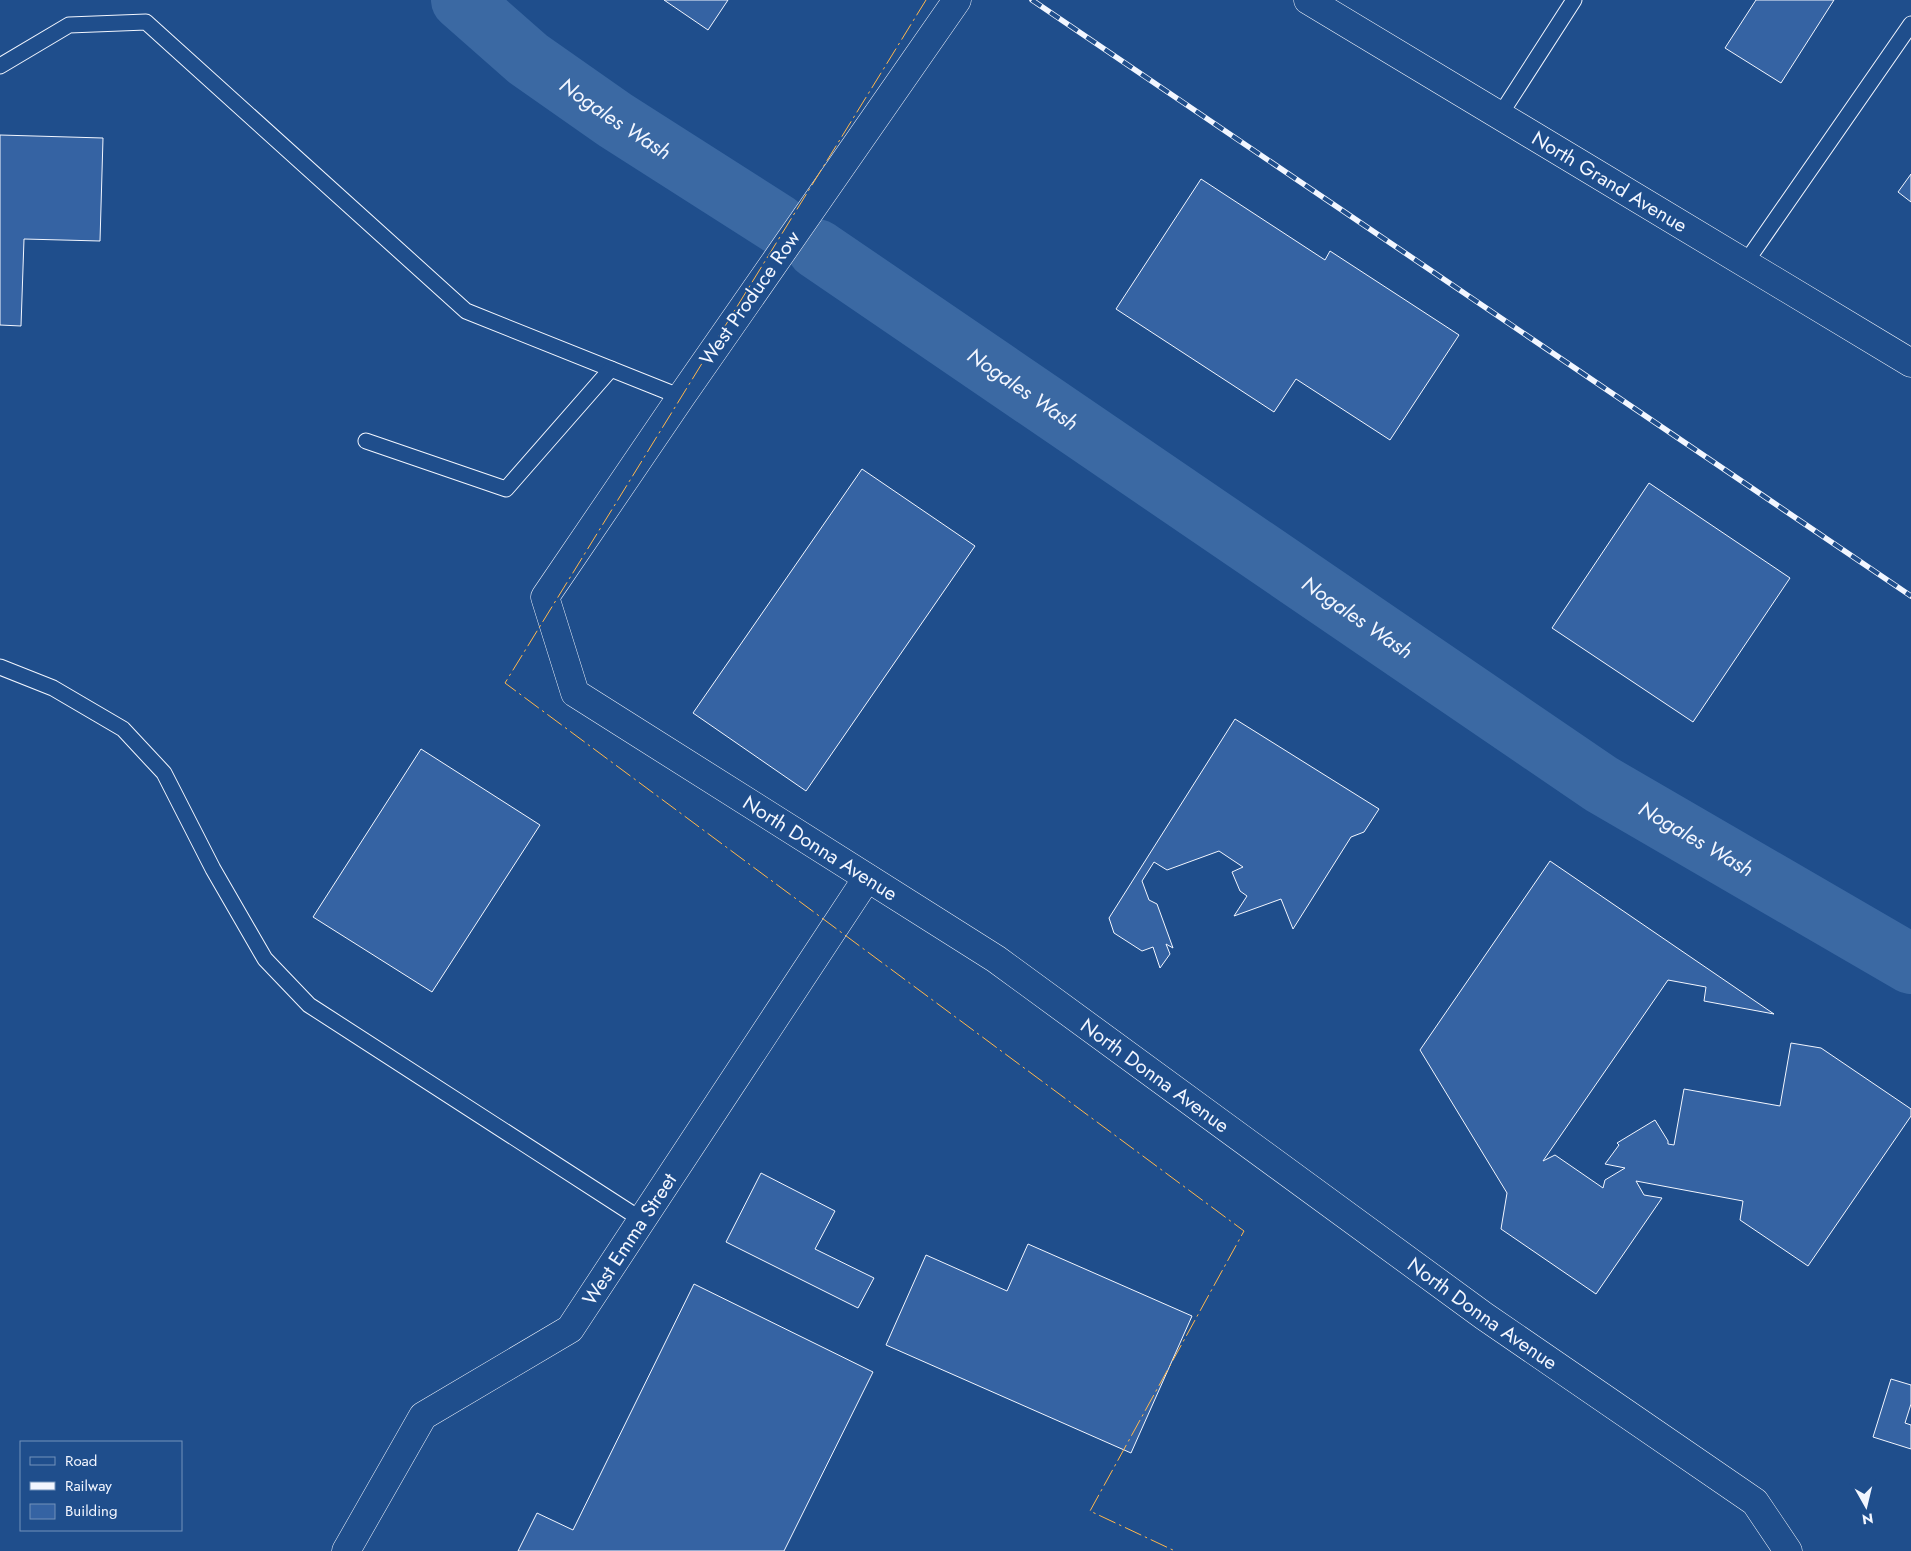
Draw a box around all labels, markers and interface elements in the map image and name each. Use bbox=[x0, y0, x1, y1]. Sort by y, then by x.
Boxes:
water label: Nogales Wash bbox=[553, 71, 677, 167]
street label: North Grand Avenue bbox=[1526, 124, 1693, 240]
street label: West Produce Row bbox=[693, 224, 808, 371]
water label: Nogales Wash bbox=[961, 341, 1084, 438]
water label: Nogales Wash bbox=[1296, 569, 1419, 666]
street label: North Donna Avenue bbox=[737, 788, 903, 908]
water label: Nogales Wash bbox=[1633, 794, 1759, 884]
street label: North Donna Avenue bbox=[1075, 1011, 1235, 1140]
street label: West Emma Street bbox=[575, 1167, 684, 1311]
street label: North Donna Avenue bbox=[1401, 1250, 1563, 1377]
legend bbox=[20, 1441, 182, 1531]
text: Road bbox=[65, 1450, 97, 1472]
text: Railway bbox=[65, 1475, 112, 1497]
north arrow bbox=[1841, 1481, 1891, 1531]
text: Building bbox=[65, 1500, 117, 1522]
text: N bbox=[1861, 1508, 1875, 1530]

